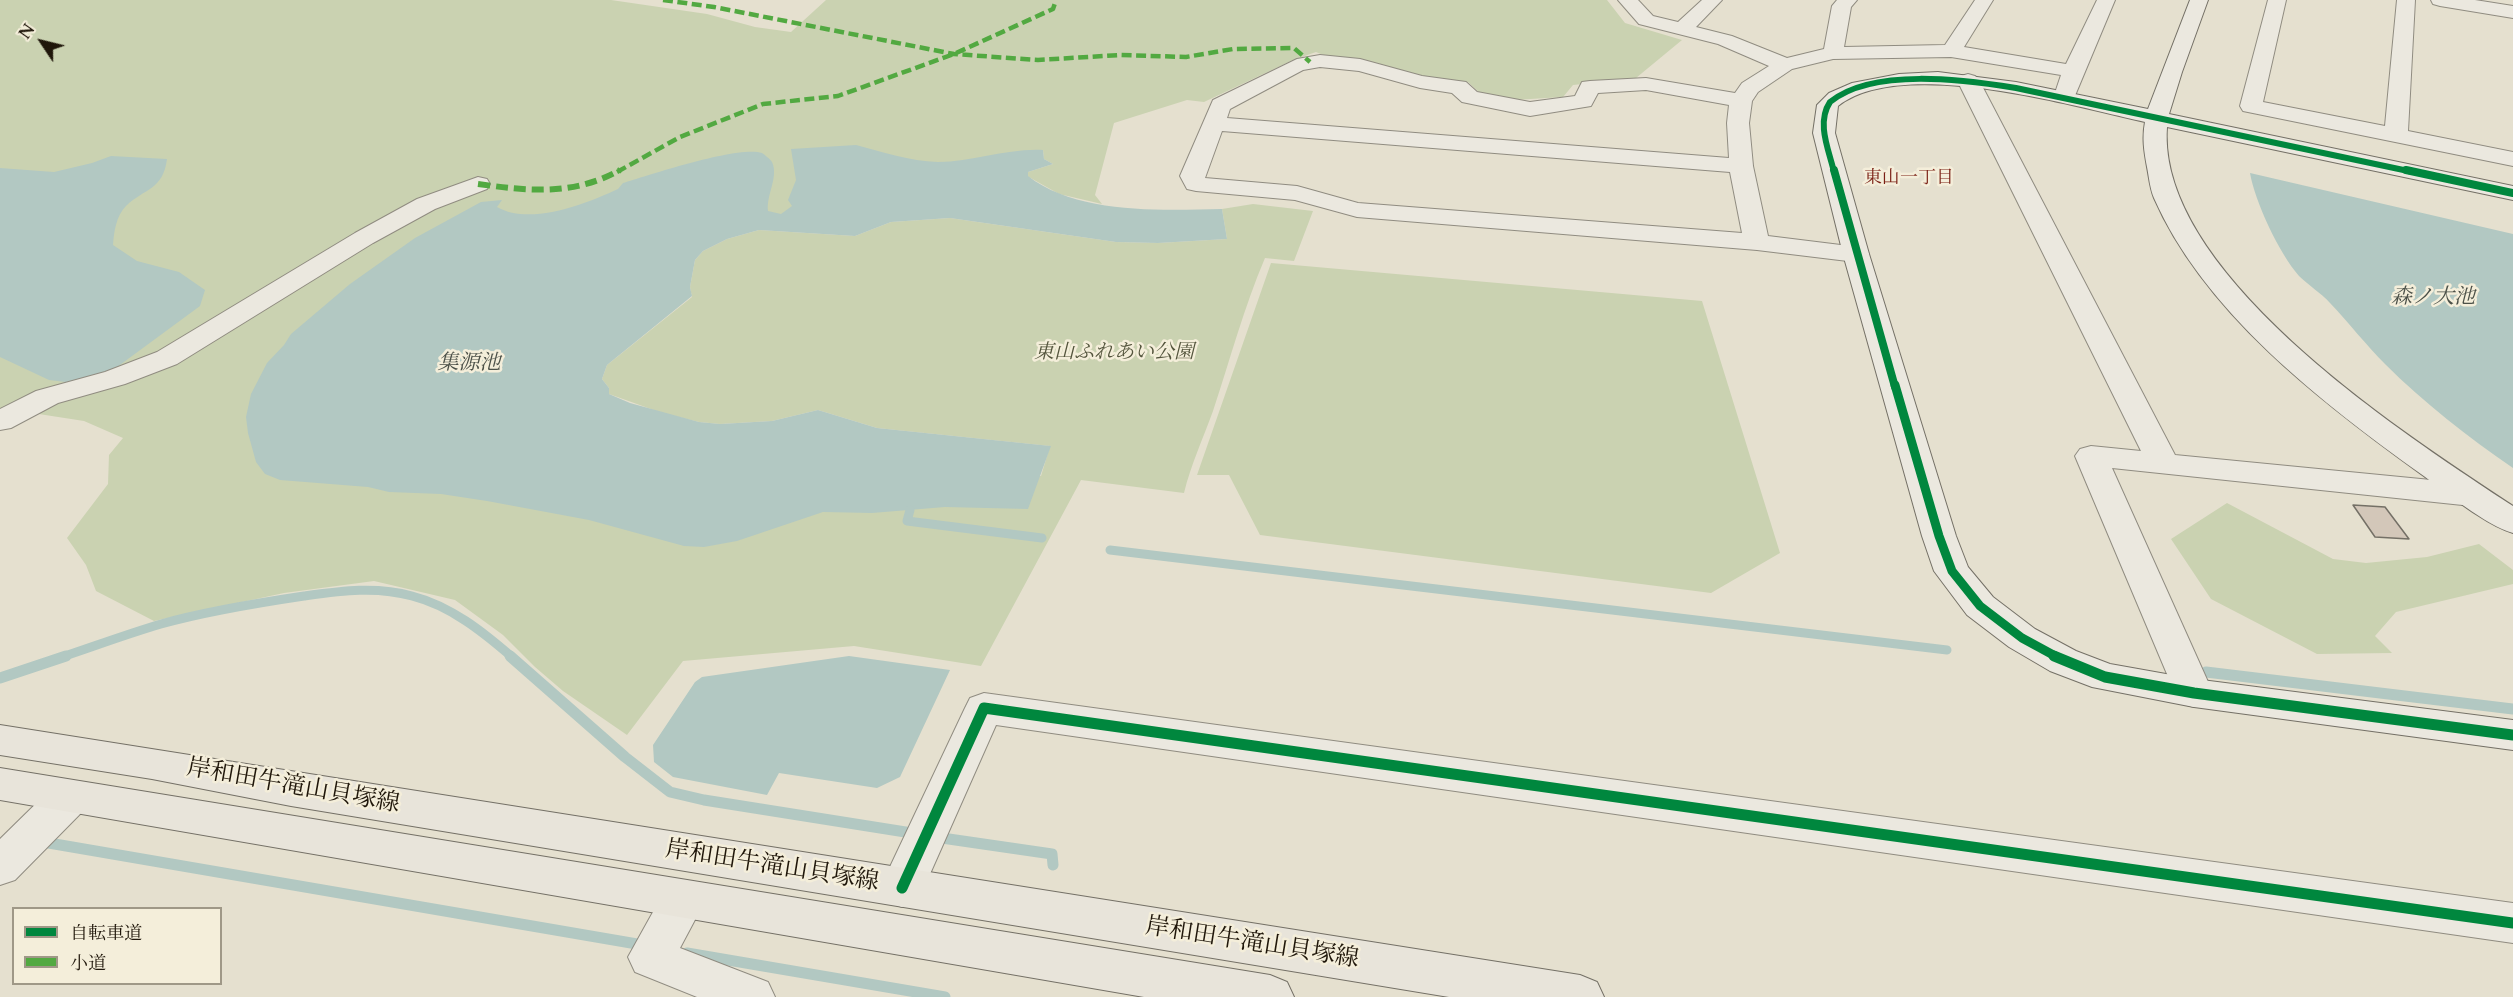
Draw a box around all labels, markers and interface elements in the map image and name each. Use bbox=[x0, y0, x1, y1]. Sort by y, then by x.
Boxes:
north arrow bbox=[12, 12, 72, 72]
text: N bbox=[14, 20, 40, 44]
district label: 東山一丁目 bbox=[1864, 168, 1954, 190]
water label: 森ノ大池 bbox=[2391, 285, 2475, 311]
park label: 東山ふれあい公園 bbox=[1034, 341, 1194, 365]
water label: 集源池 bbox=[438, 351, 500, 377]
street label: 岸和田牛滝山貝塚線 bbox=[184, 754, 402, 820]
street label: 岸和田牛滝山貝塚線 bbox=[663, 836, 881, 898]
legend bbox=[12, 907, 222, 985]
street label: 岸和田牛滝山貝塚線 bbox=[1143, 913, 1361, 975]
text: 自転車道 bbox=[70, 921, 142, 946]
text: 小道 bbox=[70, 951, 106, 976]

